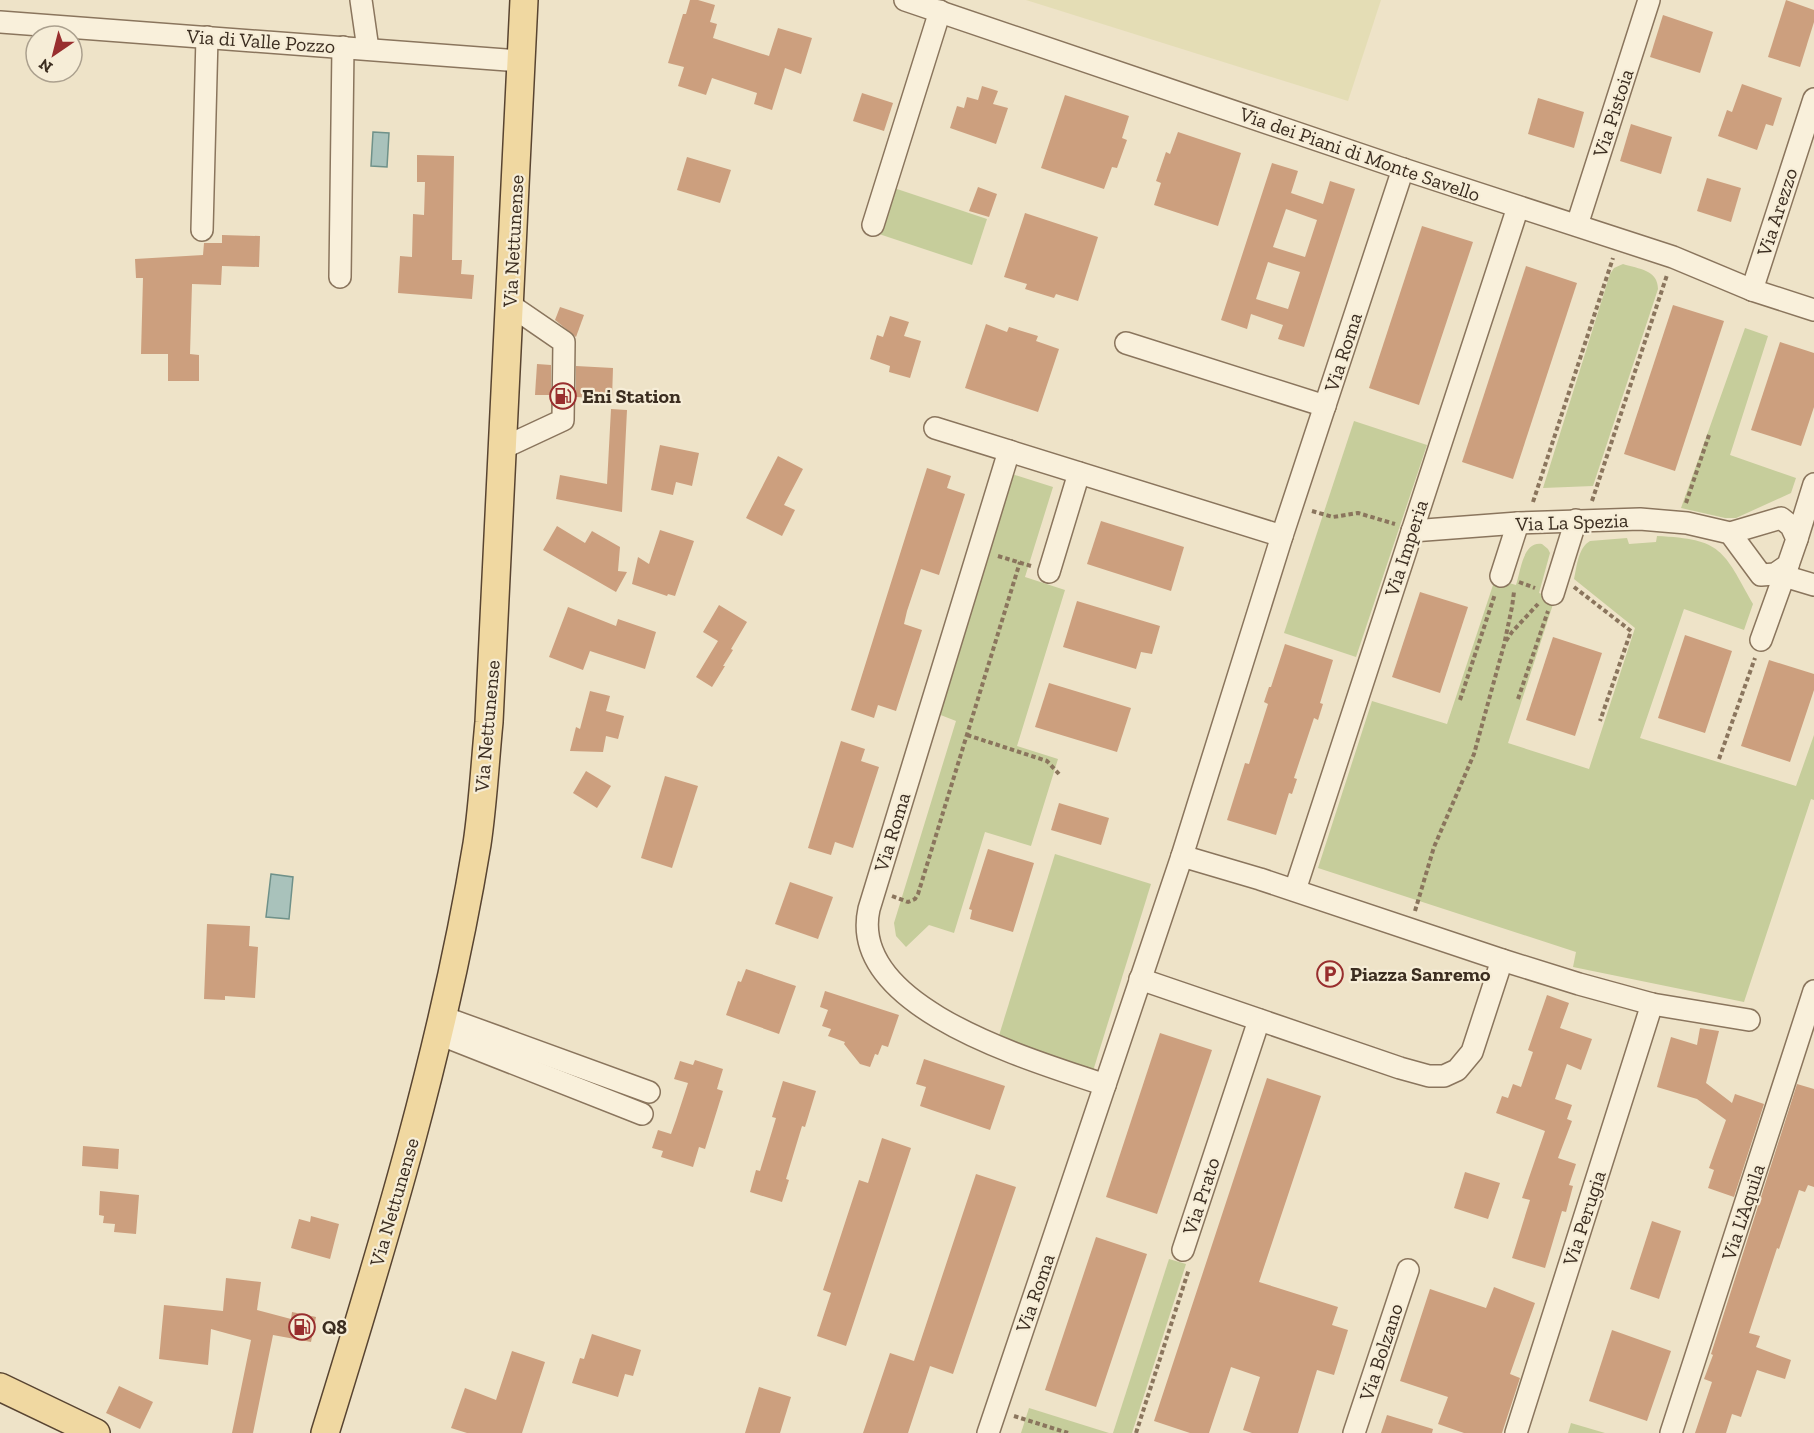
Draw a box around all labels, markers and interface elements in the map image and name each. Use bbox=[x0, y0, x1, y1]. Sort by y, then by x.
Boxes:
north arrow bbox=[24, 24, 84, 84]
street label: Via di Valle Pozzo bbox=[185, 24, 336, 58]
text: N bbox=[35, 55, 56, 77]
street label: Via Pistoia bbox=[1587, 66, 1639, 161]
street label: Via dei Piani di Monte Savello bbox=[1236, 101, 1483, 206]
street label: Via Arezzo bbox=[1751, 165, 1803, 260]
street label: Via Nettunense bbox=[497, 174, 528, 309]
street label: Via Roma bbox=[1319, 309, 1367, 395]
fuel station icon: Eni Station bbox=[548, 381, 578, 411]
place label: Eni Station bbox=[582, 384, 681, 408]
street label: Via Imperia bbox=[1379, 496, 1433, 600]
street label: Via La Spezia bbox=[1514, 508, 1629, 536]
street label: Via Nettunense bbox=[469, 659, 505, 794]
street label: Via Roma bbox=[868, 789, 916, 876]
parking icon: Piazza Sanremo bbox=[1315, 959, 1345, 989]
place label: Piazza Sanremo bbox=[1350, 962, 1491, 986]
street label: Via Nettunense bbox=[364, 1135, 424, 1270]
street label: Via Prato bbox=[1177, 1154, 1225, 1239]
street label: Via L'Aquila bbox=[1716, 1161, 1770, 1264]
street label: Via Perugia bbox=[1557, 1167, 1611, 1270]
street label: Via Roma bbox=[1010, 1250, 1060, 1336]
street label: Via Bolzano bbox=[1354, 1300, 1408, 1405]
fuel station icon: Q8 bbox=[287, 1312, 317, 1342]
place label: Q8 bbox=[322, 1315, 347, 1339]

